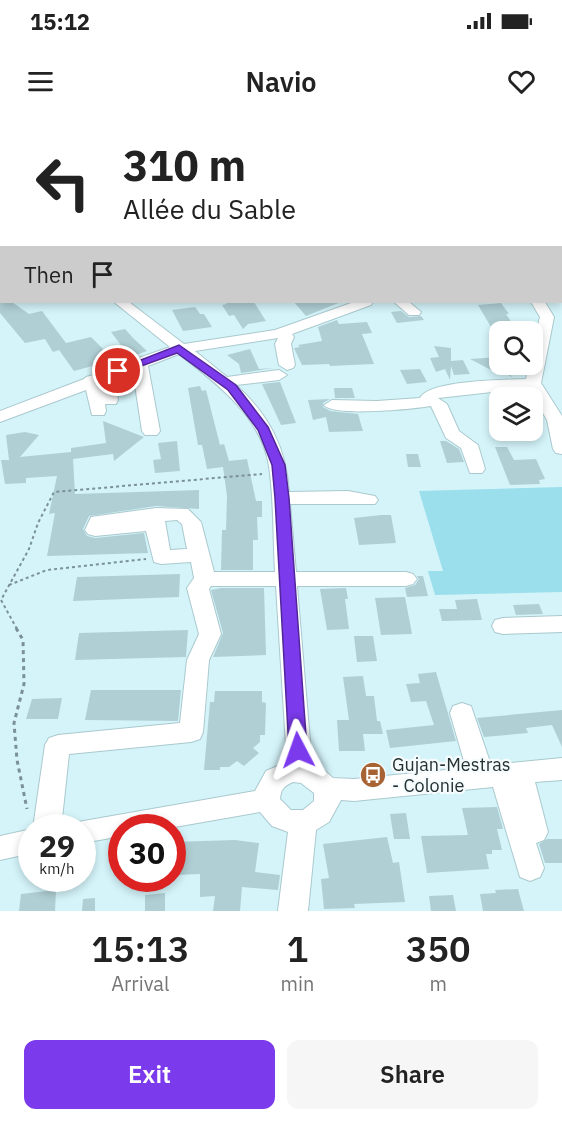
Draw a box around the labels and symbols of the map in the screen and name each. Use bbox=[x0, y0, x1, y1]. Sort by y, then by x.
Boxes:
pin bbox=[92, 345, 143, 396]
position arrow bbox=[266, 718, 330, 782]
place label: Gujan-Mestras - Colonie bbox=[392, 753, 511, 797]
bus stop icon: Gujan-Mestras - Colonie bbox=[358, 760, 388, 790]
speed limit sign: 30 bbox=[108, 814, 186, 892]

